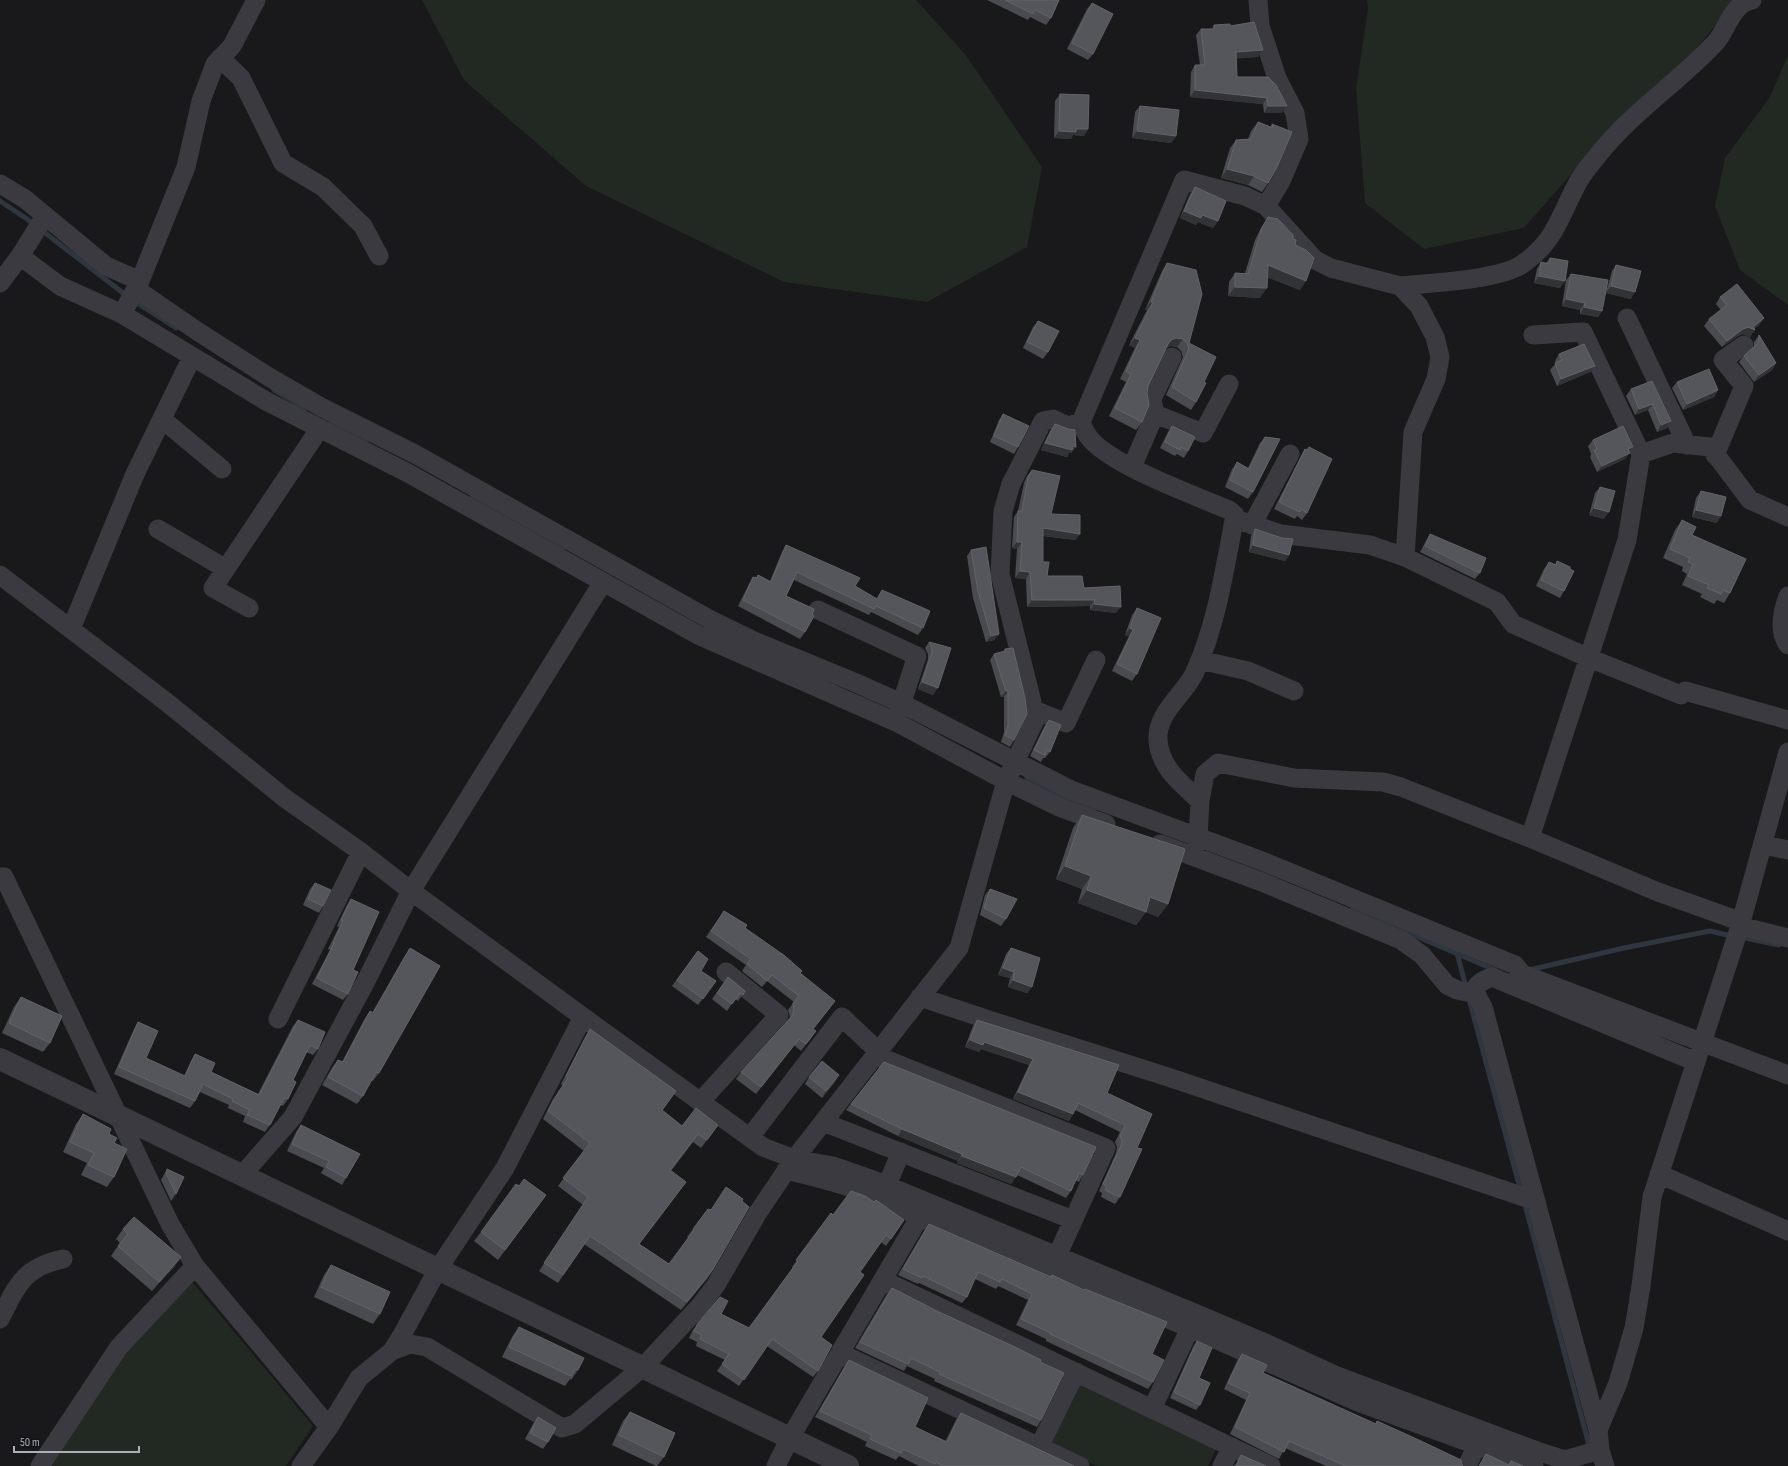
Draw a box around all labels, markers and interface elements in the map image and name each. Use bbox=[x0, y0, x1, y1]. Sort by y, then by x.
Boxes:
scale bar bbox=[14, 1428, 139, 1454]
text: 50 m bbox=[20, 1435, 40, 1450]

